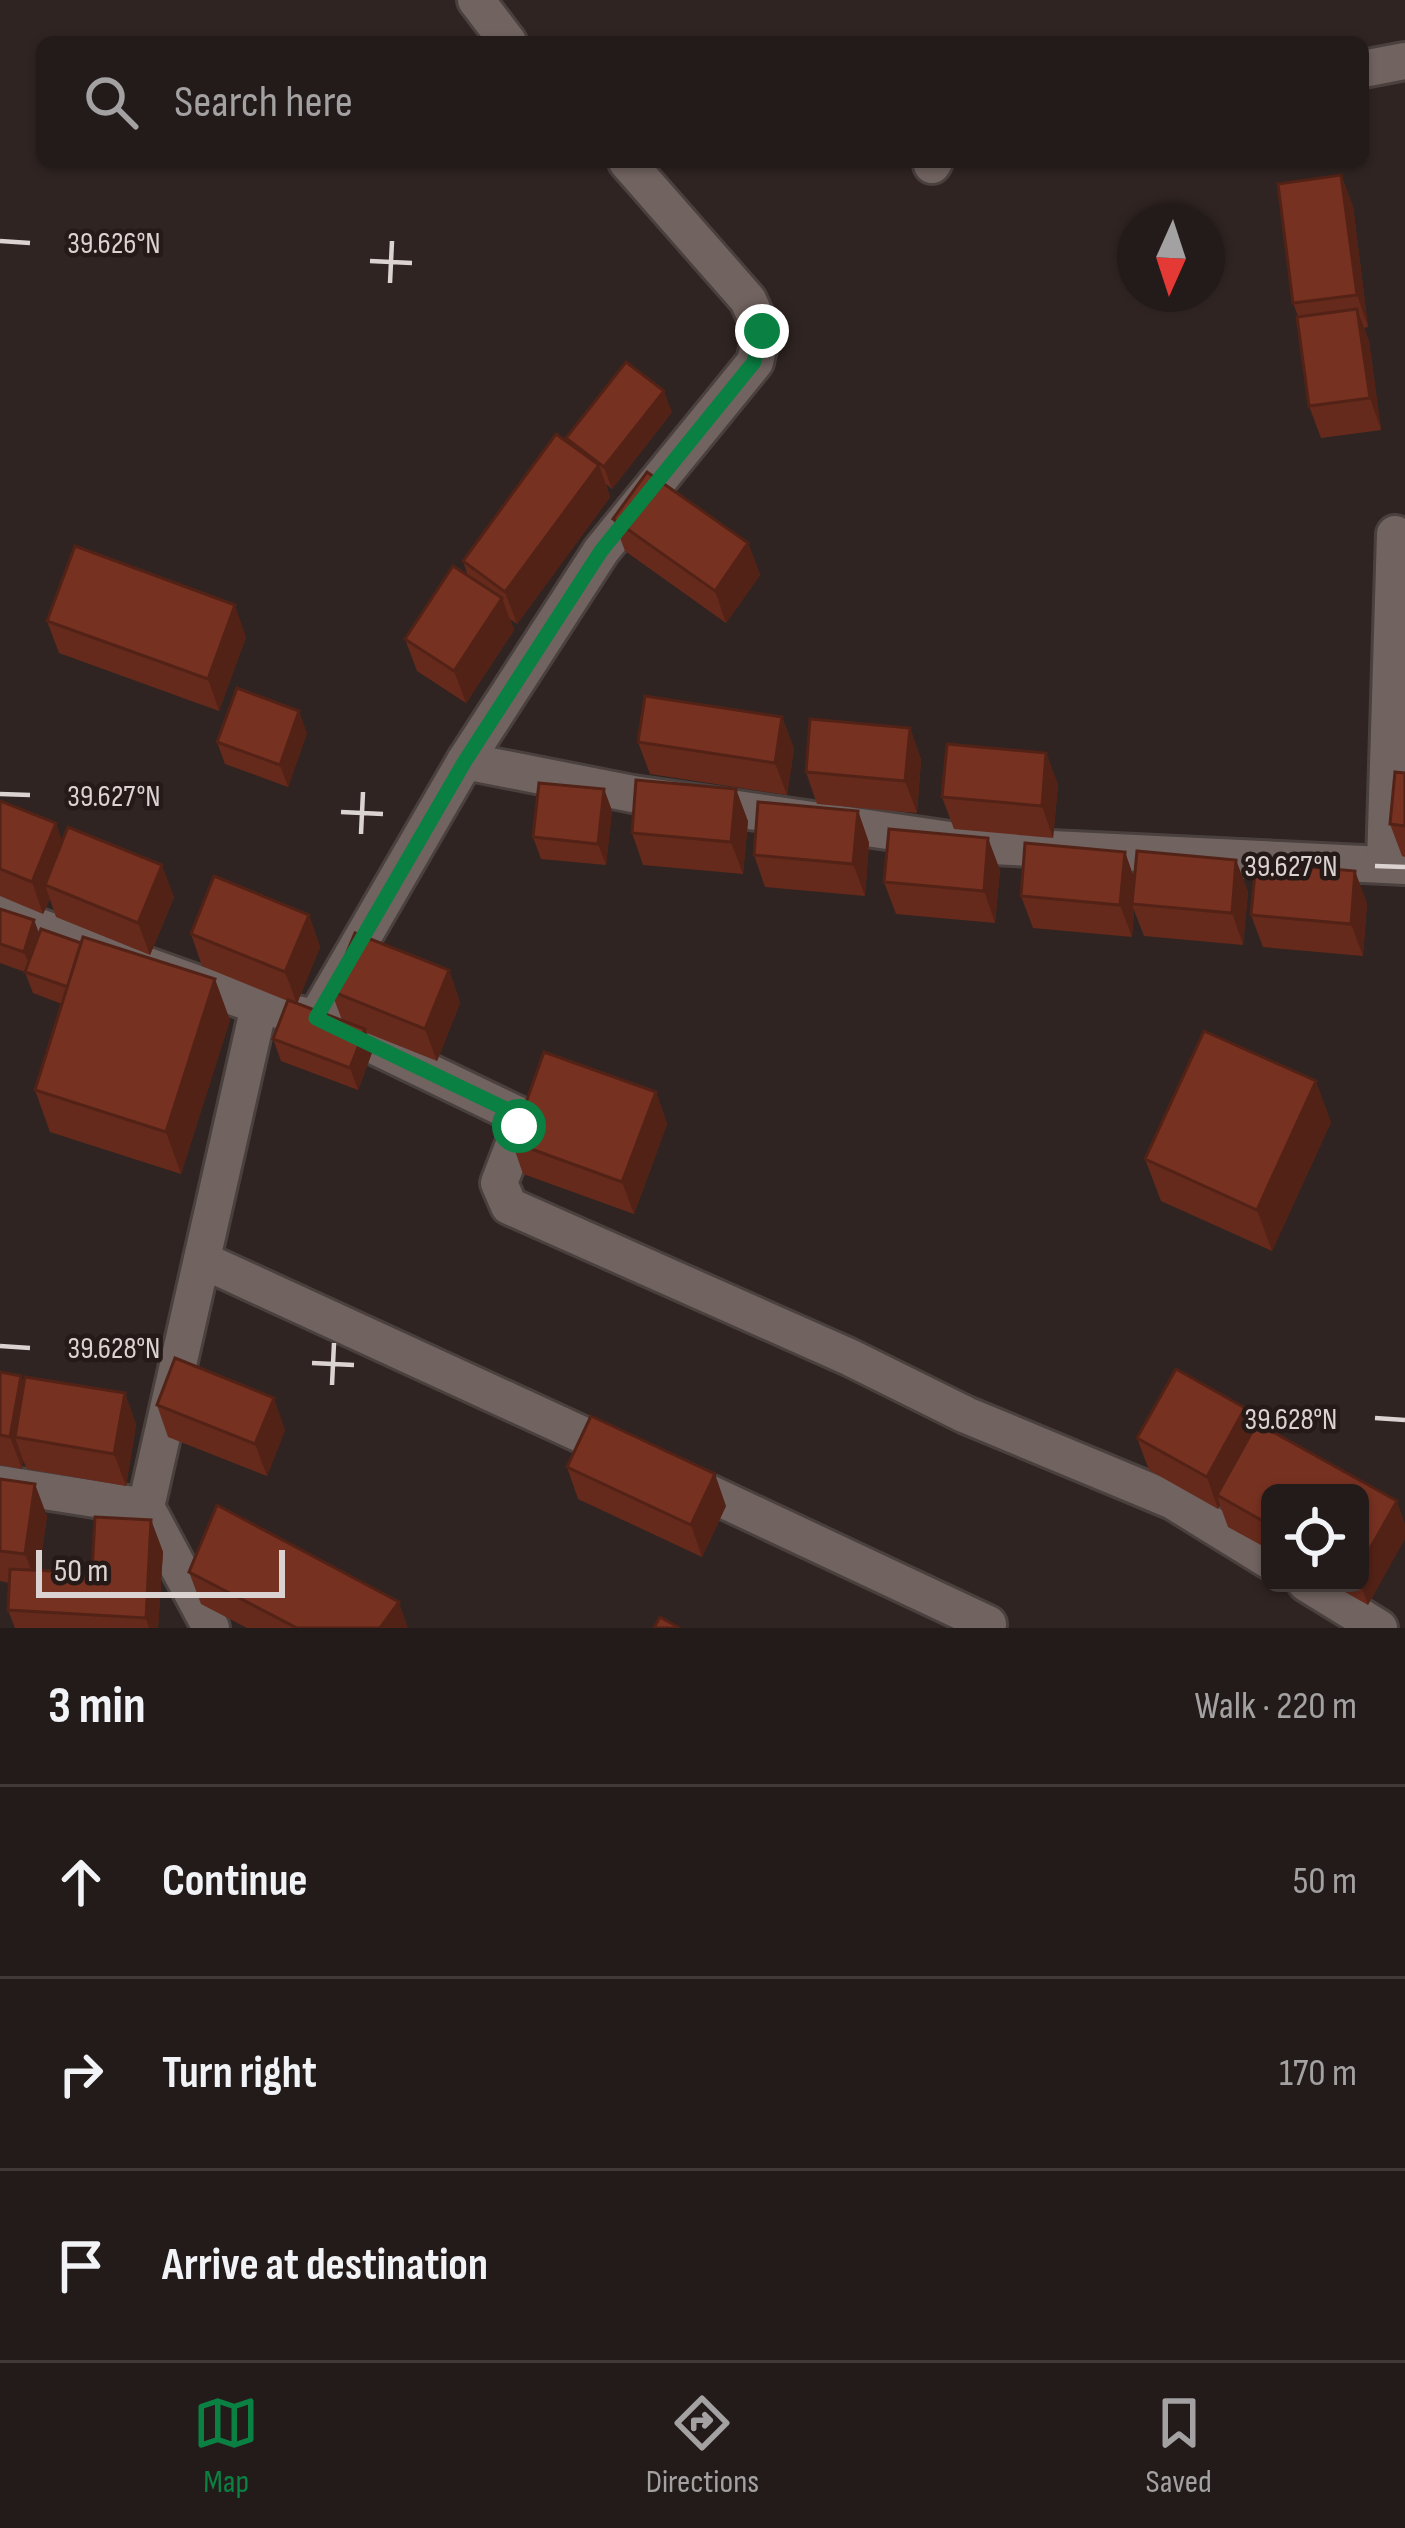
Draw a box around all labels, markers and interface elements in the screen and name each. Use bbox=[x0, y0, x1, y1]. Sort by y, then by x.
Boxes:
search box bbox=[36, 36, 1369, 168]
icon: search bbox=[78, 69, 144, 135]
text: Search here bbox=[174, 75, 353, 130]
north arrow bbox=[1117, 204, 1225, 312]
text: 39.626°N bbox=[67, 226, 161, 262]
route end bbox=[735, 304, 789, 358]
text: 39.627°N bbox=[67, 779, 161, 815]
text: 39.627°N bbox=[1244, 849, 1338, 885]
route start bbox=[492, 1099, 546, 1153]
text: 39.628°N bbox=[68, 1331, 160, 1367]
text: 39.628°N bbox=[1245, 1402, 1337, 1438]
map controls bbox=[1261, 1484, 1369, 1592]
button: locate bbox=[1261, 1484, 1369, 1592]
scale bar bbox=[36, 1544, 285, 1597]
text: 50 m bbox=[54, 1551, 108, 1591]
text: 3 min bbox=[48, 1676, 146, 1737]
text: Walk · 220 m bbox=[1195, 1683, 1357, 1730]
icon: ahead bbox=[48, 1849, 114, 1915]
text: Continue bbox=[162, 1854, 308, 1909]
text: 50 m bbox=[1293, 1858, 1357, 1905]
icon: right bbox=[48, 2041, 114, 2107]
text: Turn right bbox=[162, 2046, 317, 2101]
text: 170 m bbox=[1279, 2050, 1357, 2097]
icon: arrive bbox=[48, 2233, 114, 2299]
text: Arrive at destination bbox=[162, 2238, 488, 2293]
tab: Map bbox=[193, 2390, 259, 2502]
tab: Directions bbox=[646, 2390, 759, 2502]
tab: Saved bbox=[1146, 2390, 1212, 2502]

